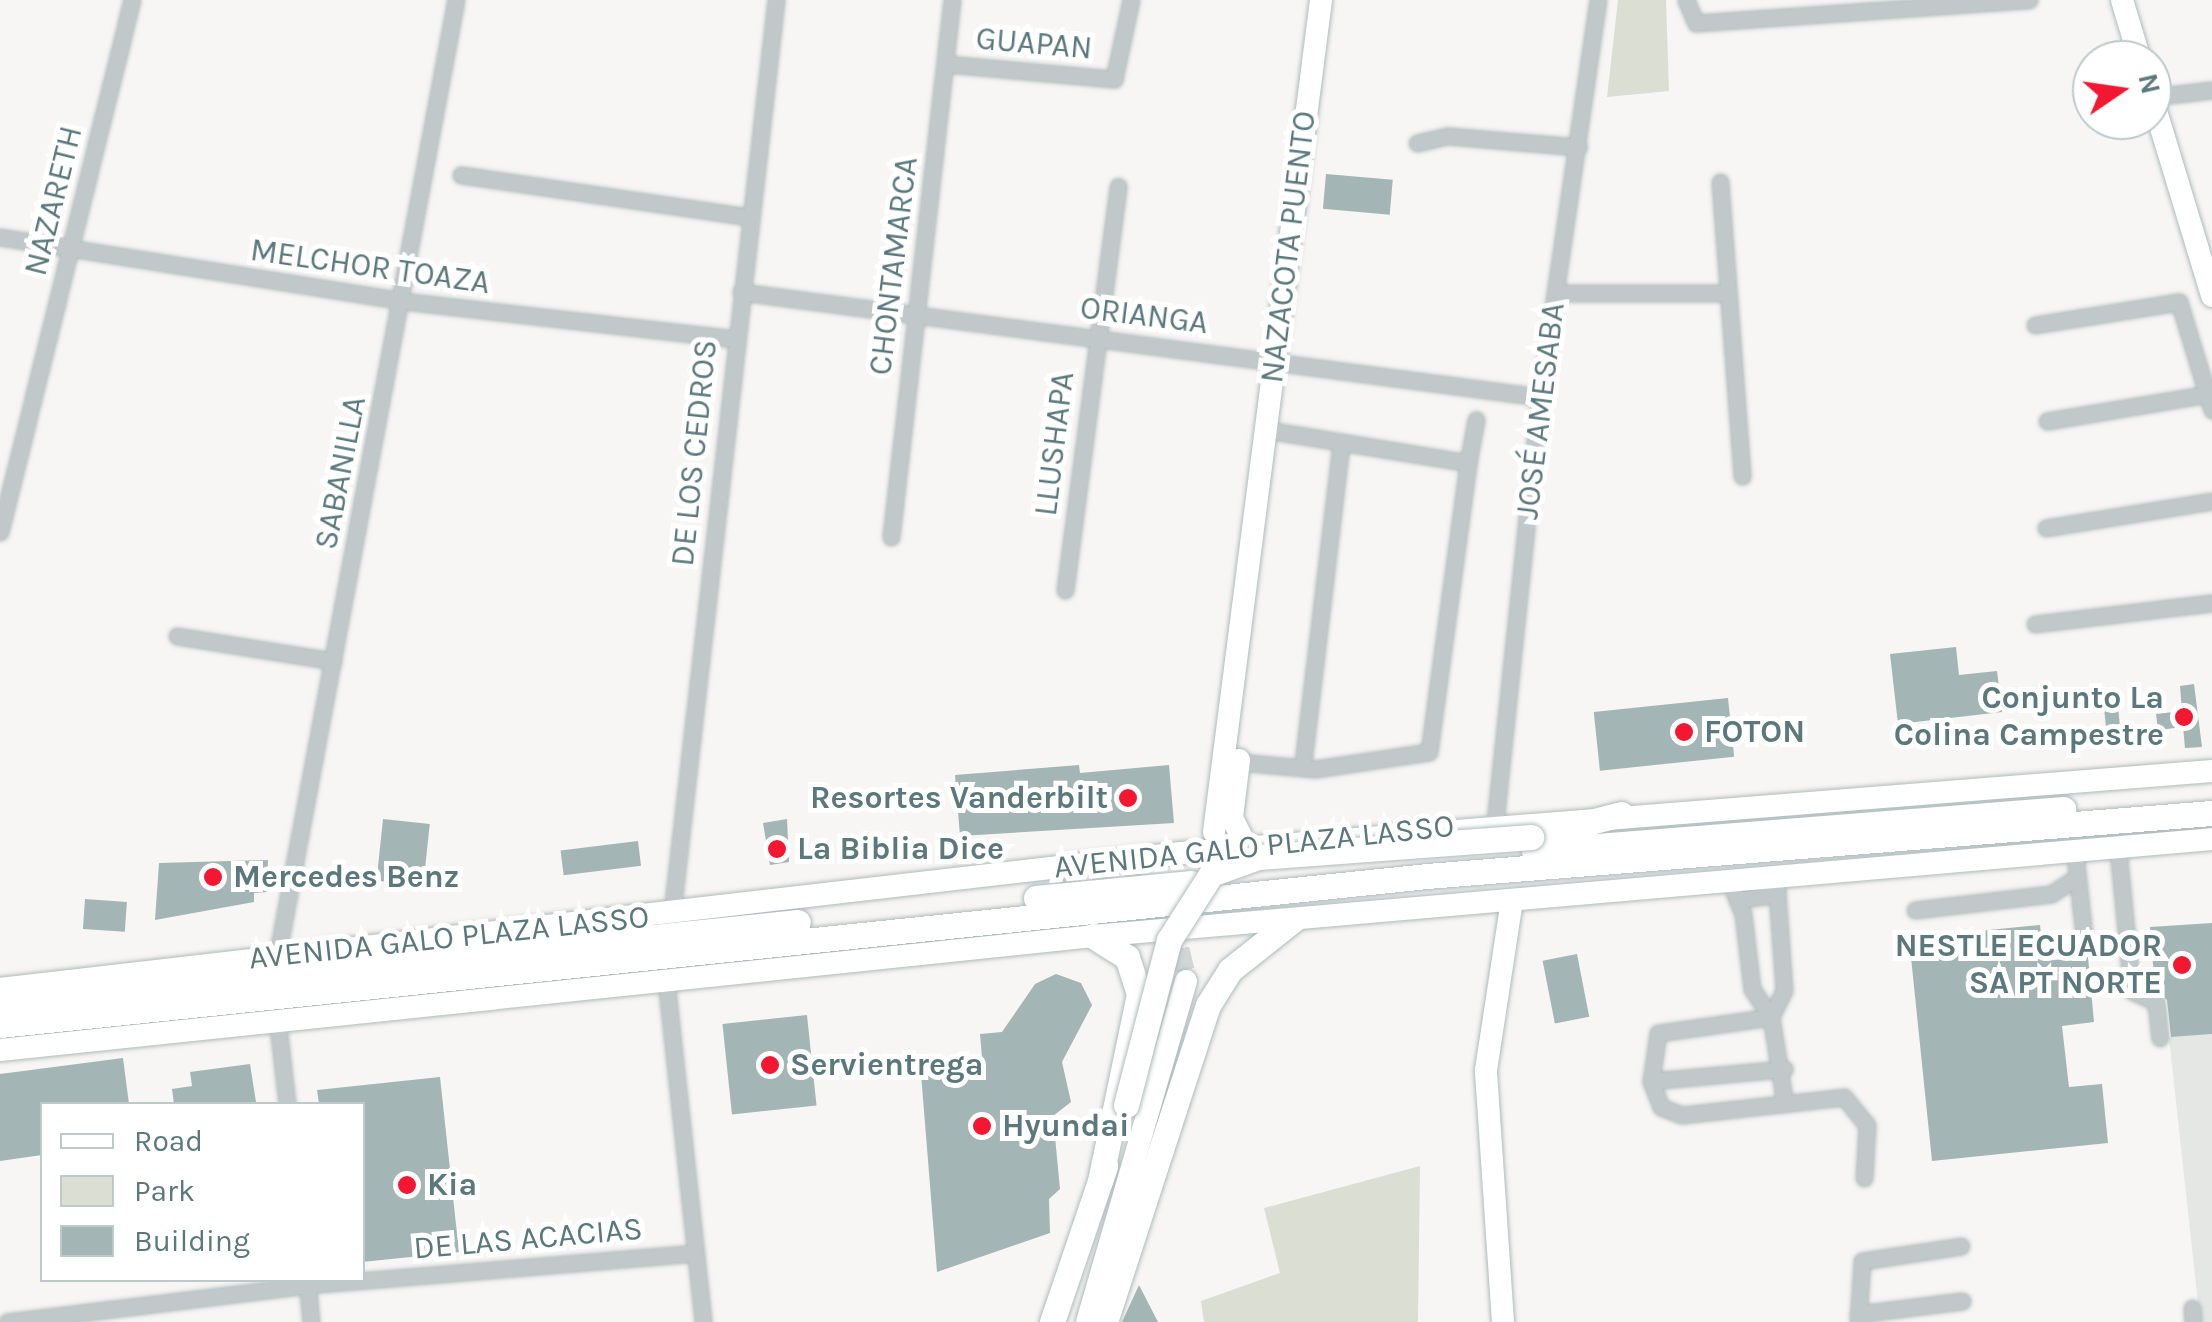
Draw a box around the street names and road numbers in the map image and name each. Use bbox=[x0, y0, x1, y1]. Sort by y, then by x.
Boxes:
street label: GUAPAN bbox=[974, 20, 1094, 68]
street label: NAZACOTA PUENTO bbox=[1253, 109, 1325, 385]
street label: NAZARETH bbox=[17, 122, 91, 280]
street label: CHONTAMARCA bbox=[862, 155, 926, 377]
street label: MELCHOR TOAZA bbox=[248, 231, 492, 303]
street label: ORIANGA bbox=[1078, 289, 1210, 343]
street label: JOSÉ AMESABA bbox=[1509, 300, 1573, 522]
street label: DE LOS CEDROS bbox=[664, 338, 726, 568]
street label: LLUSHAPA bbox=[1027, 370, 1083, 518]
street label: SABANILLA bbox=[307, 393, 375, 553]
street label: AVENIDA GALO PLAZA LASSO bbox=[1052, 807, 1456, 887]
street label: AVENIDA GALO PLAZA LASSO bbox=[247, 898, 651, 978]
street label: DE LAS ACACIAS bbox=[412, 1210, 644, 1268]

